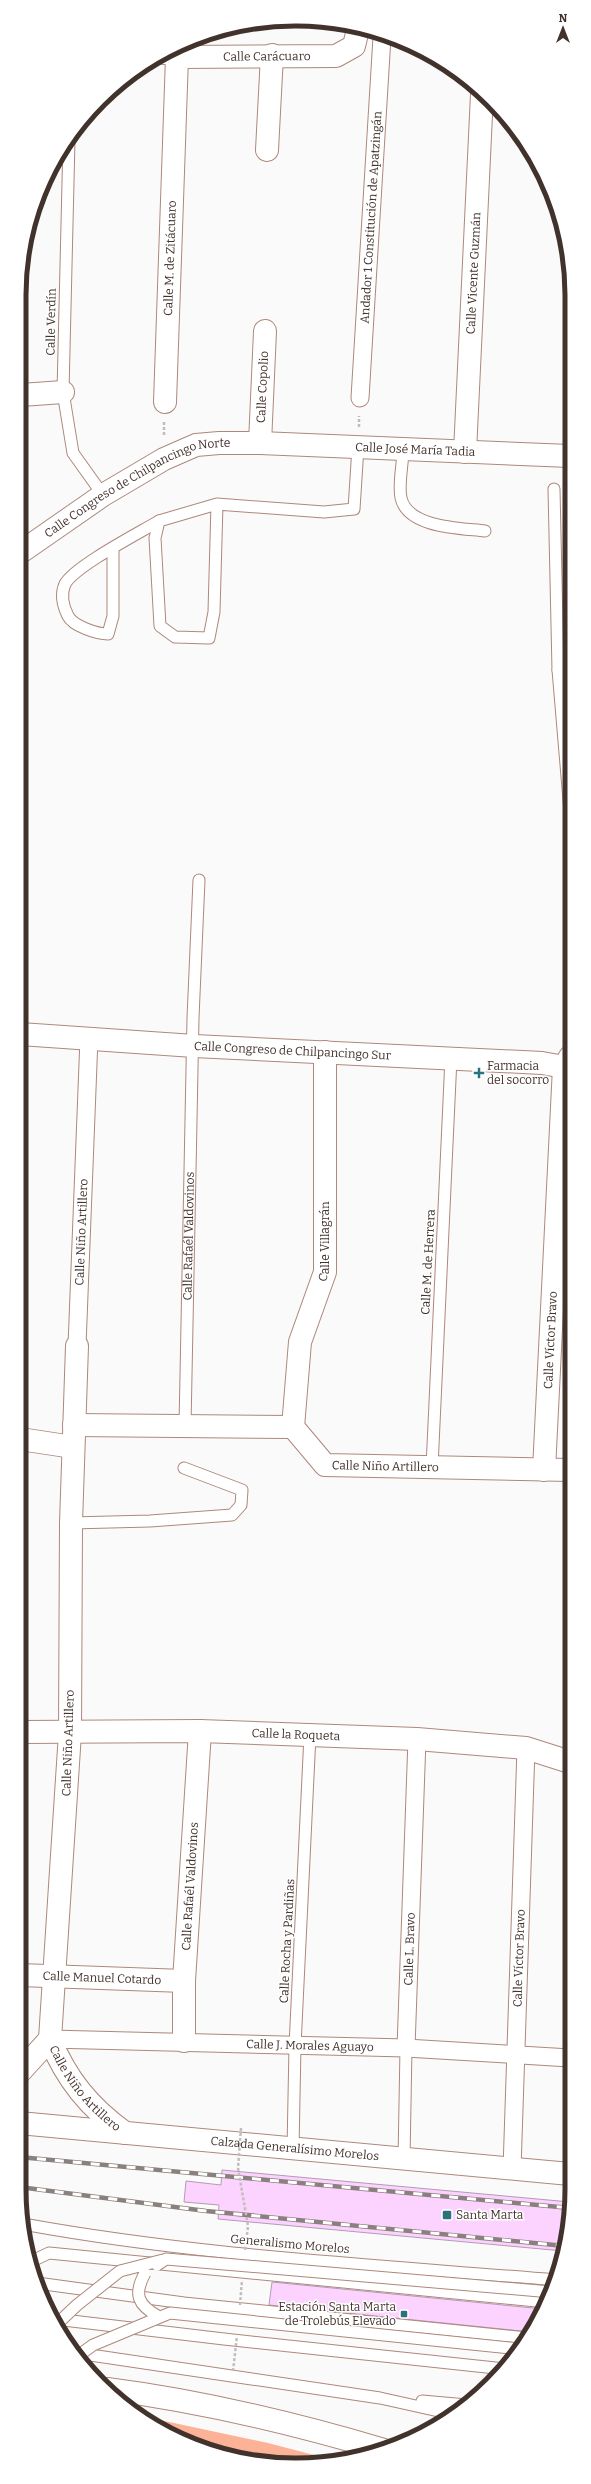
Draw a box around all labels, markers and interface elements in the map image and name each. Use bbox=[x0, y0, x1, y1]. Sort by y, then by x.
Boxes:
north arrow bbox=[543, 8, 583, 48]
text: N bbox=[559, 12, 568, 25]
street label: Calle Carácuaro bbox=[223, 49, 311, 64]
street label: Andador 1 Constitución de Apatzingán bbox=[358, 110, 384, 324]
street label: Calle M. de Zitácuaro bbox=[161, 200, 179, 316]
street label: Calle Vicente Guzmán bbox=[464, 211, 483, 335]
street label: Calle Verdín bbox=[43, 288, 59, 356]
street label: Calle Copolio bbox=[254, 351, 271, 424]
street label: Calle Congreso de Chilpancingo Norte bbox=[42, 436, 230, 541]
street label: Calle José María Tadia bbox=[355, 440, 476, 459]
street label: Calle Congreso de Chilpancingo Sur bbox=[194, 1039, 392, 1063]
place label: Farmacia del socorro bbox=[487, 1059, 549, 1087]
marker: Farmacia del socorro bbox=[474, 1068, 484, 1078]
street label: Calle Rafaél Valdovinos bbox=[180, 1171, 197, 1301]
street label: Calle Niño Artillero bbox=[72, 1178, 91, 1286]
street label: Calle Villagrán bbox=[315, 1201, 332, 1284]
street label: Calle M. de Herrera bbox=[418, 1208, 438, 1315]
street label: Calle Víctor Bravo bbox=[541, 1291, 560, 1389]
street label: Calle Niño Artillero bbox=[332, 1458, 439, 1474]
street label: Calle Niño Artillero bbox=[59, 1689, 77, 1797]
street label: Calle la Roqueta bbox=[251, 1726, 341, 1743]
street label: Calle Rafaél Valdovinos bbox=[179, 1821, 201, 1951]
street label: Calle Rocha y Pardiñas bbox=[277, 1878, 297, 2004]
street label: Calle Víctor Bravo bbox=[510, 1909, 528, 2007]
street label: Calle L. Bravo bbox=[401, 1912, 418, 1986]
street label: Calle Manuel Cotardo bbox=[42, 1969, 162, 1987]
street label: Calle J. Morales Aguayo bbox=[246, 2037, 374, 2054]
street label: Calle Niño Artillero bbox=[47, 2043, 123, 2134]
street label: Calzada Generalísimo Morelos bbox=[210, 2134, 380, 2163]
place label: Santa Marta bbox=[456, 2208, 524, 2222]
marker: Santa Marta bbox=[441, 2209, 453, 2221]
street label: Generalismo Morelos bbox=[230, 2232, 350, 2256]
place label: Estación Santa Marta de Trolebús Elevado bbox=[278, 2300, 396, 2328]
marker: Estación Santa Marta de Trolebús Elevado bbox=[399, 2309, 409, 2319]

